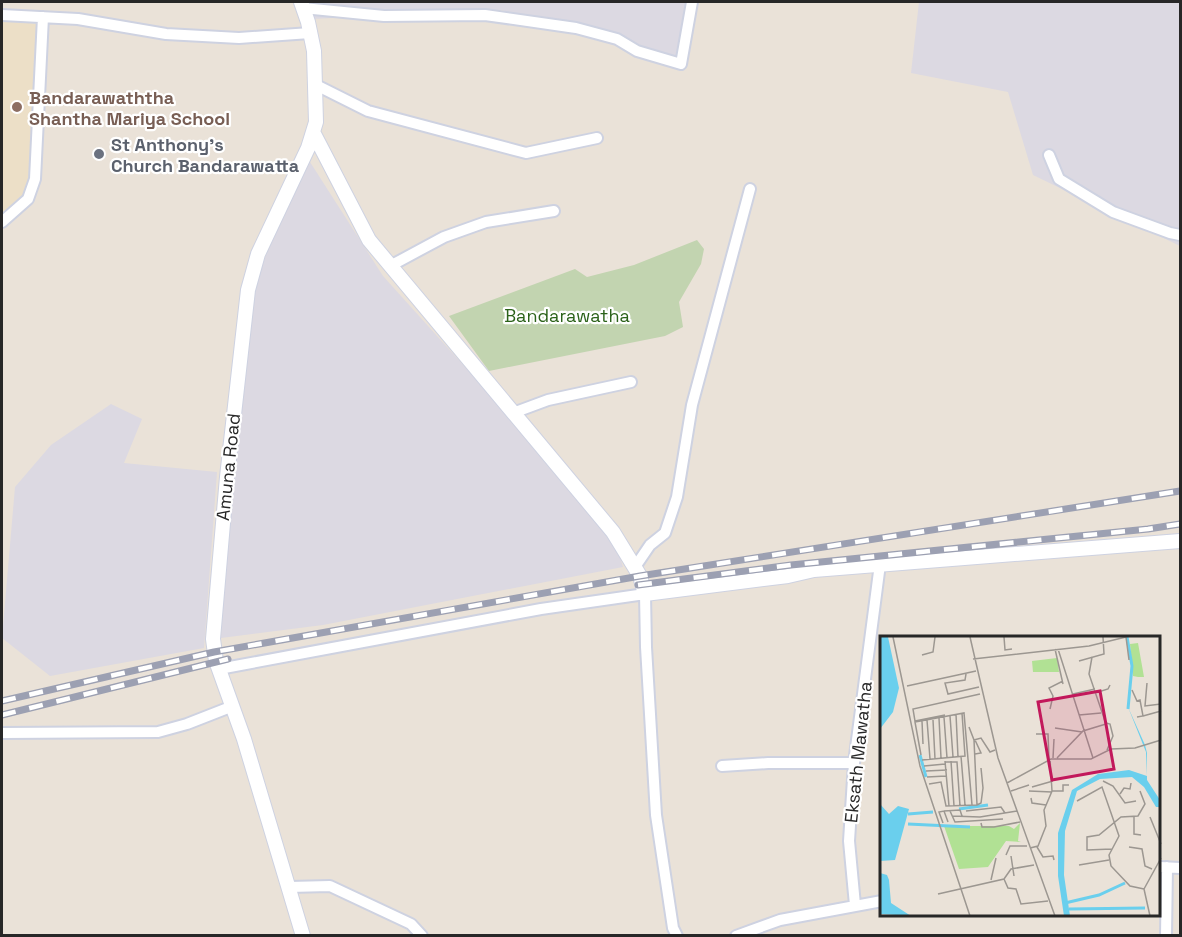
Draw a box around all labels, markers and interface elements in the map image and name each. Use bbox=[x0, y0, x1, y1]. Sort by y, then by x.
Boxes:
place label: Bandarawaththa Shantha Mariya School bbox=[29, 86, 230, 130]
marker: Bandarawaththa Shantha Mariya School bbox=[10, 100, 24, 114]
place label: St Anthony's Church Bandarawatta bbox=[111, 133, 300, 177]
marker: St Anthony's Church Bandarawatta bbox=[92, 147, 106, 161]
park label: Bandarawatha bbox=[504, 304, 630, 327]
street label: Amuna Road bbox=[211, 412, 245, 522]
inset map bbox=[880, 636, 1161, 916]
street label: Eksath Mawatha bbox=[839, 680, 877, 824]

